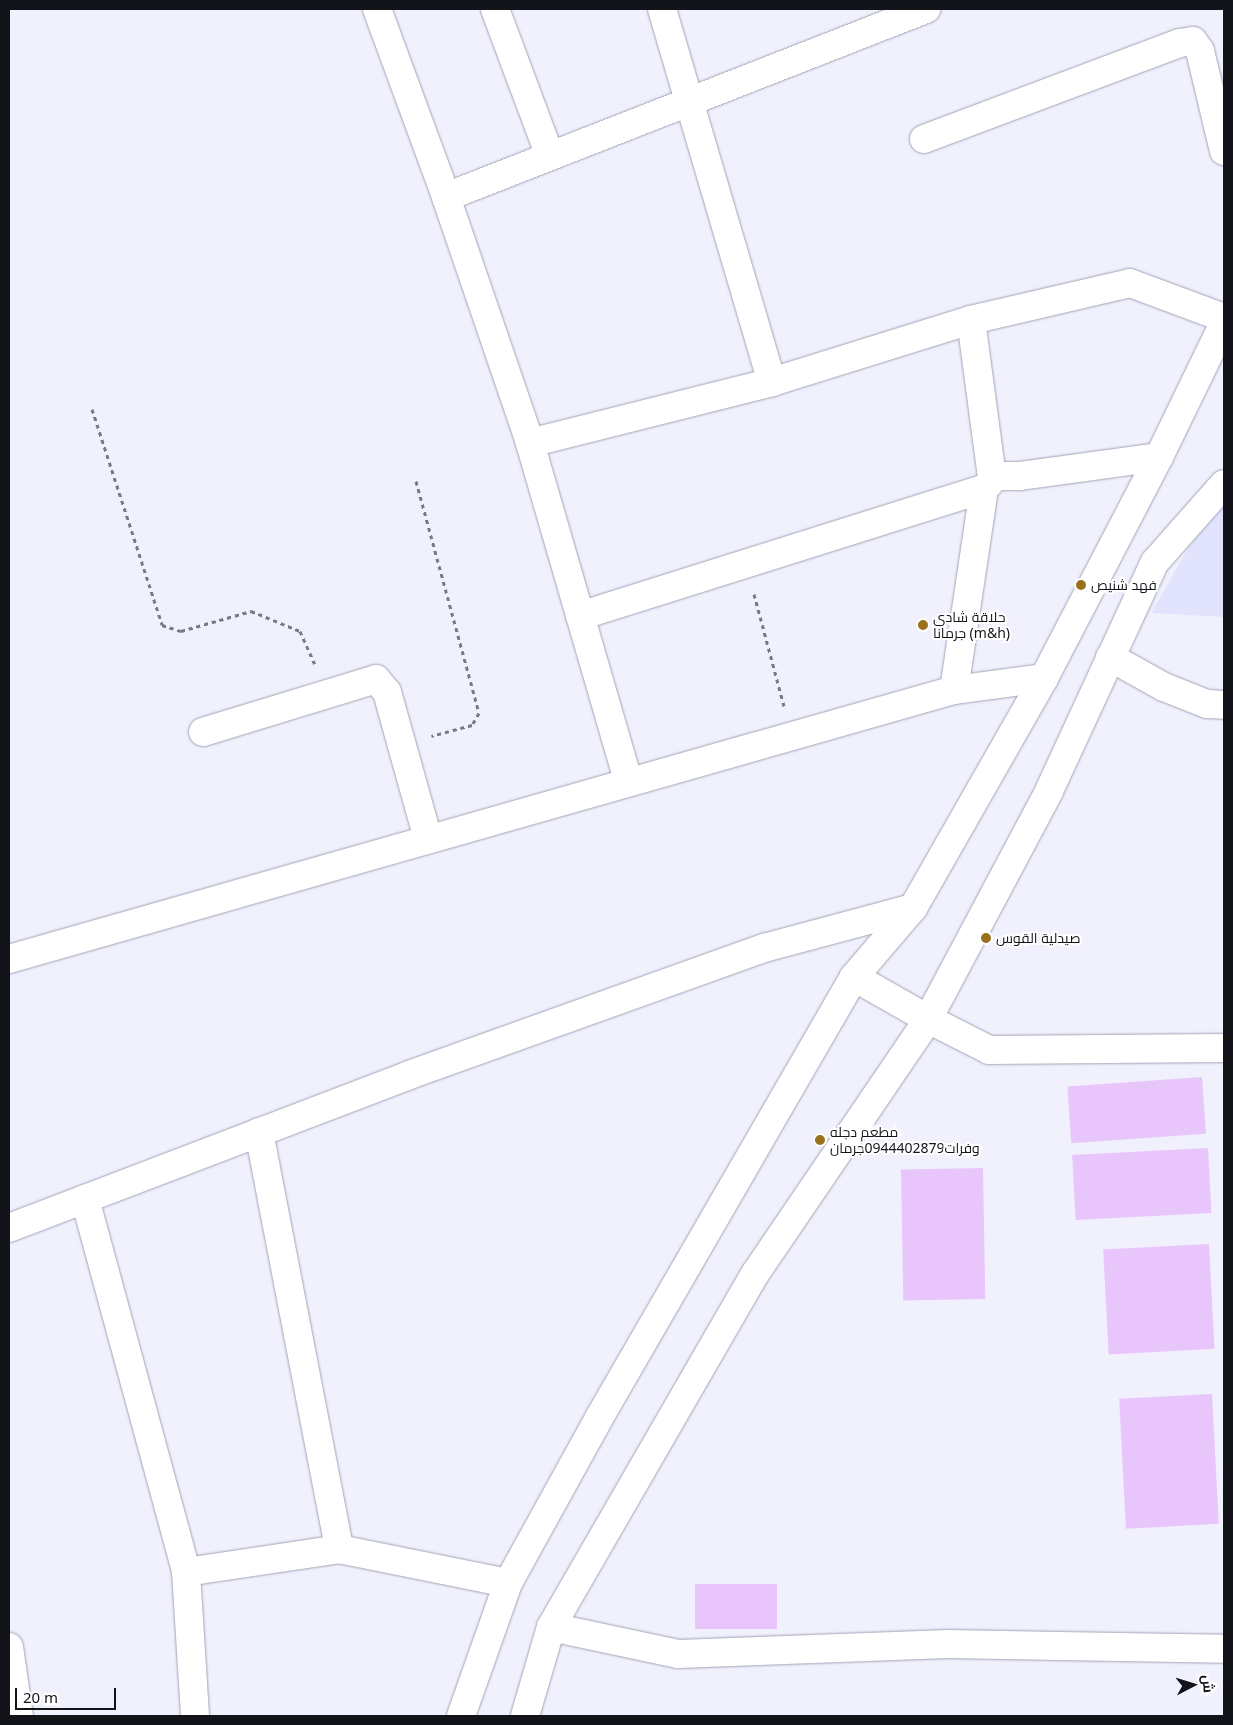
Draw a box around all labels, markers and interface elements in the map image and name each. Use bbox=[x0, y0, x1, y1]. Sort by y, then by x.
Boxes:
place label: فهد شنيص bbox=[1091, 577, 1157, 593]
marker: فهد شنيص bbox=[1075, 579, 1087, 591]
place label: حلاقة شادي جرمانا (m&h) bbox=[933, 609, 1010, 642]
marker: حلاقة شادي جرمانا (m&h) bbox=[917, 619, 929, 631]
place label: صيدلية القوس bbox=[996, 930, 1080, 946]
marker: صيدلية القوس bbox=[980, 932, 992, 944]
place label: مطعم دجله وفرات0944402879جرمان bbox=[830, 1124, 980, 1156]
marker: مطعم دجله وفرات0944402879جرمان bbox=[814, 1134, 826, 1146]
north arrow bbox=[1168, 1660, 1218, 1710]
text: ش bbox=[1198, 1674, 1219, 1693]
scale bar bbox=[18, 1678, 119, 1710]
text: 20 m bbox=[23, 1687, 58, 1707]

